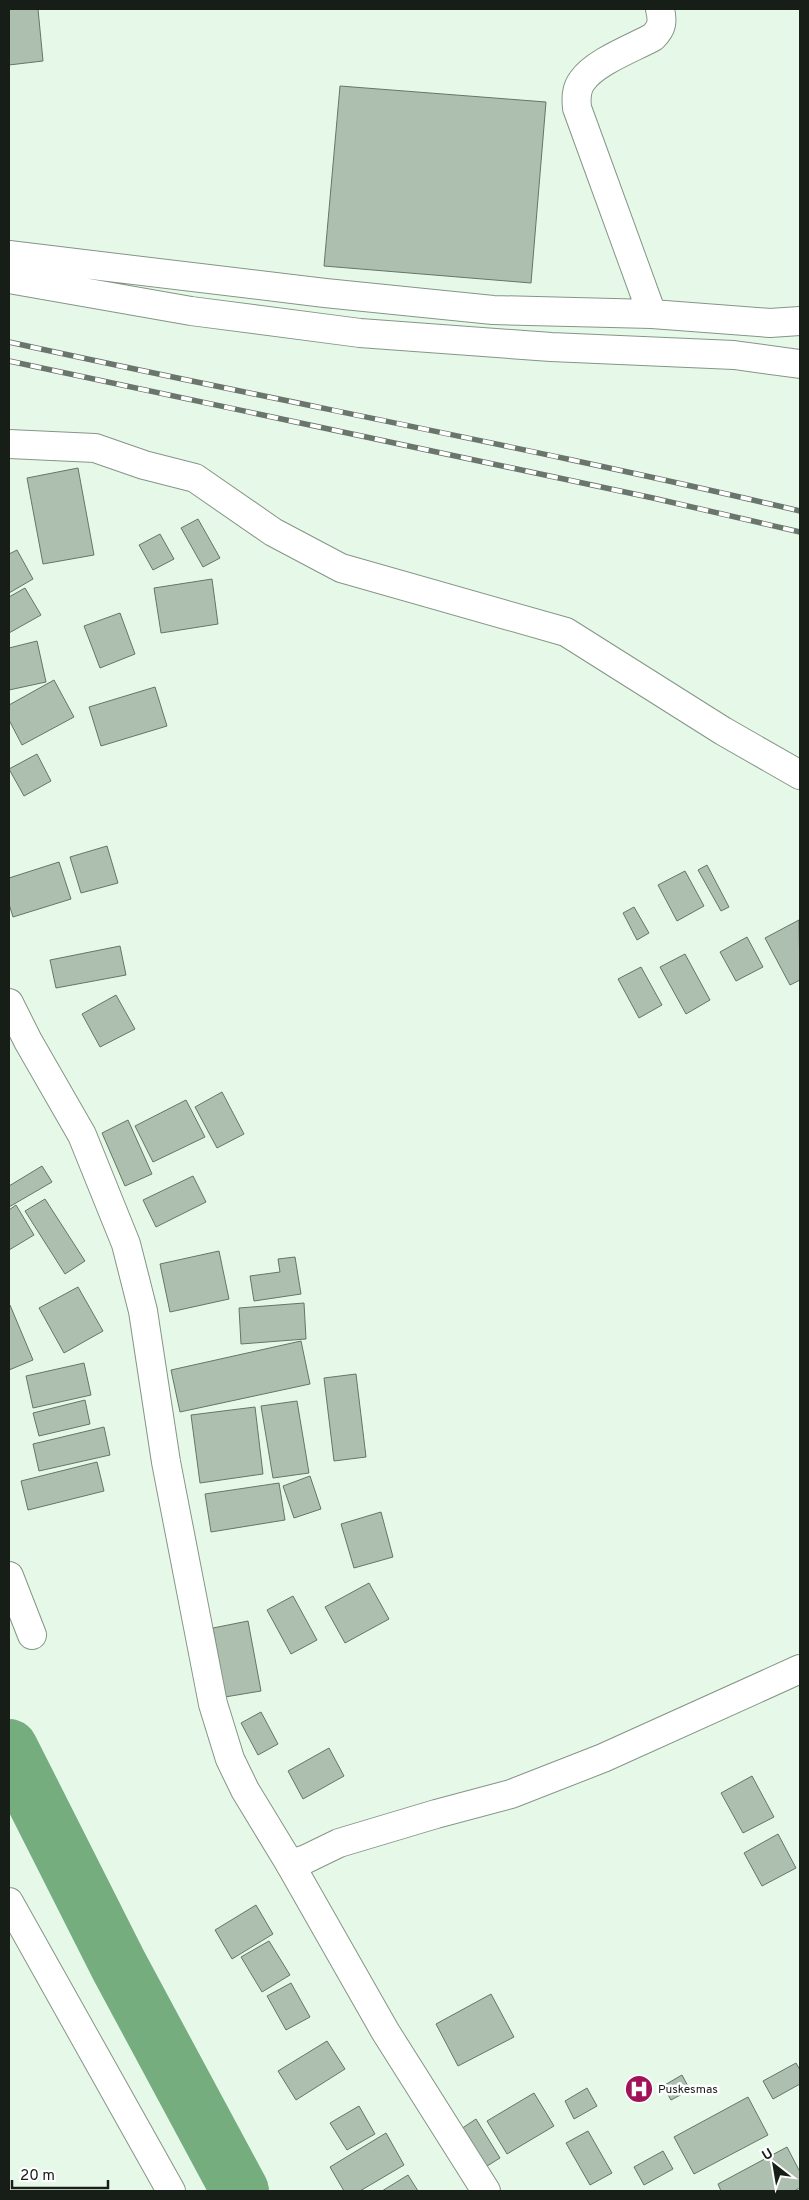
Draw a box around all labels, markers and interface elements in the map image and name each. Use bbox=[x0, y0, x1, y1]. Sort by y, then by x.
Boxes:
hospital icon: Puskesmas bbox=[624, 2074, 654, 2104]
place label: Puskesmas bbox=[658, 2082, 718, 2098]
north arrow bbox=[749, 2140, 799, 2190]
text: U bbox=[759, 2145, 777, 2165]
scale bar bbox=[12, 2158, 109, 2190]
text: 20 m bbox=[20, 2167, 55, 2186]

